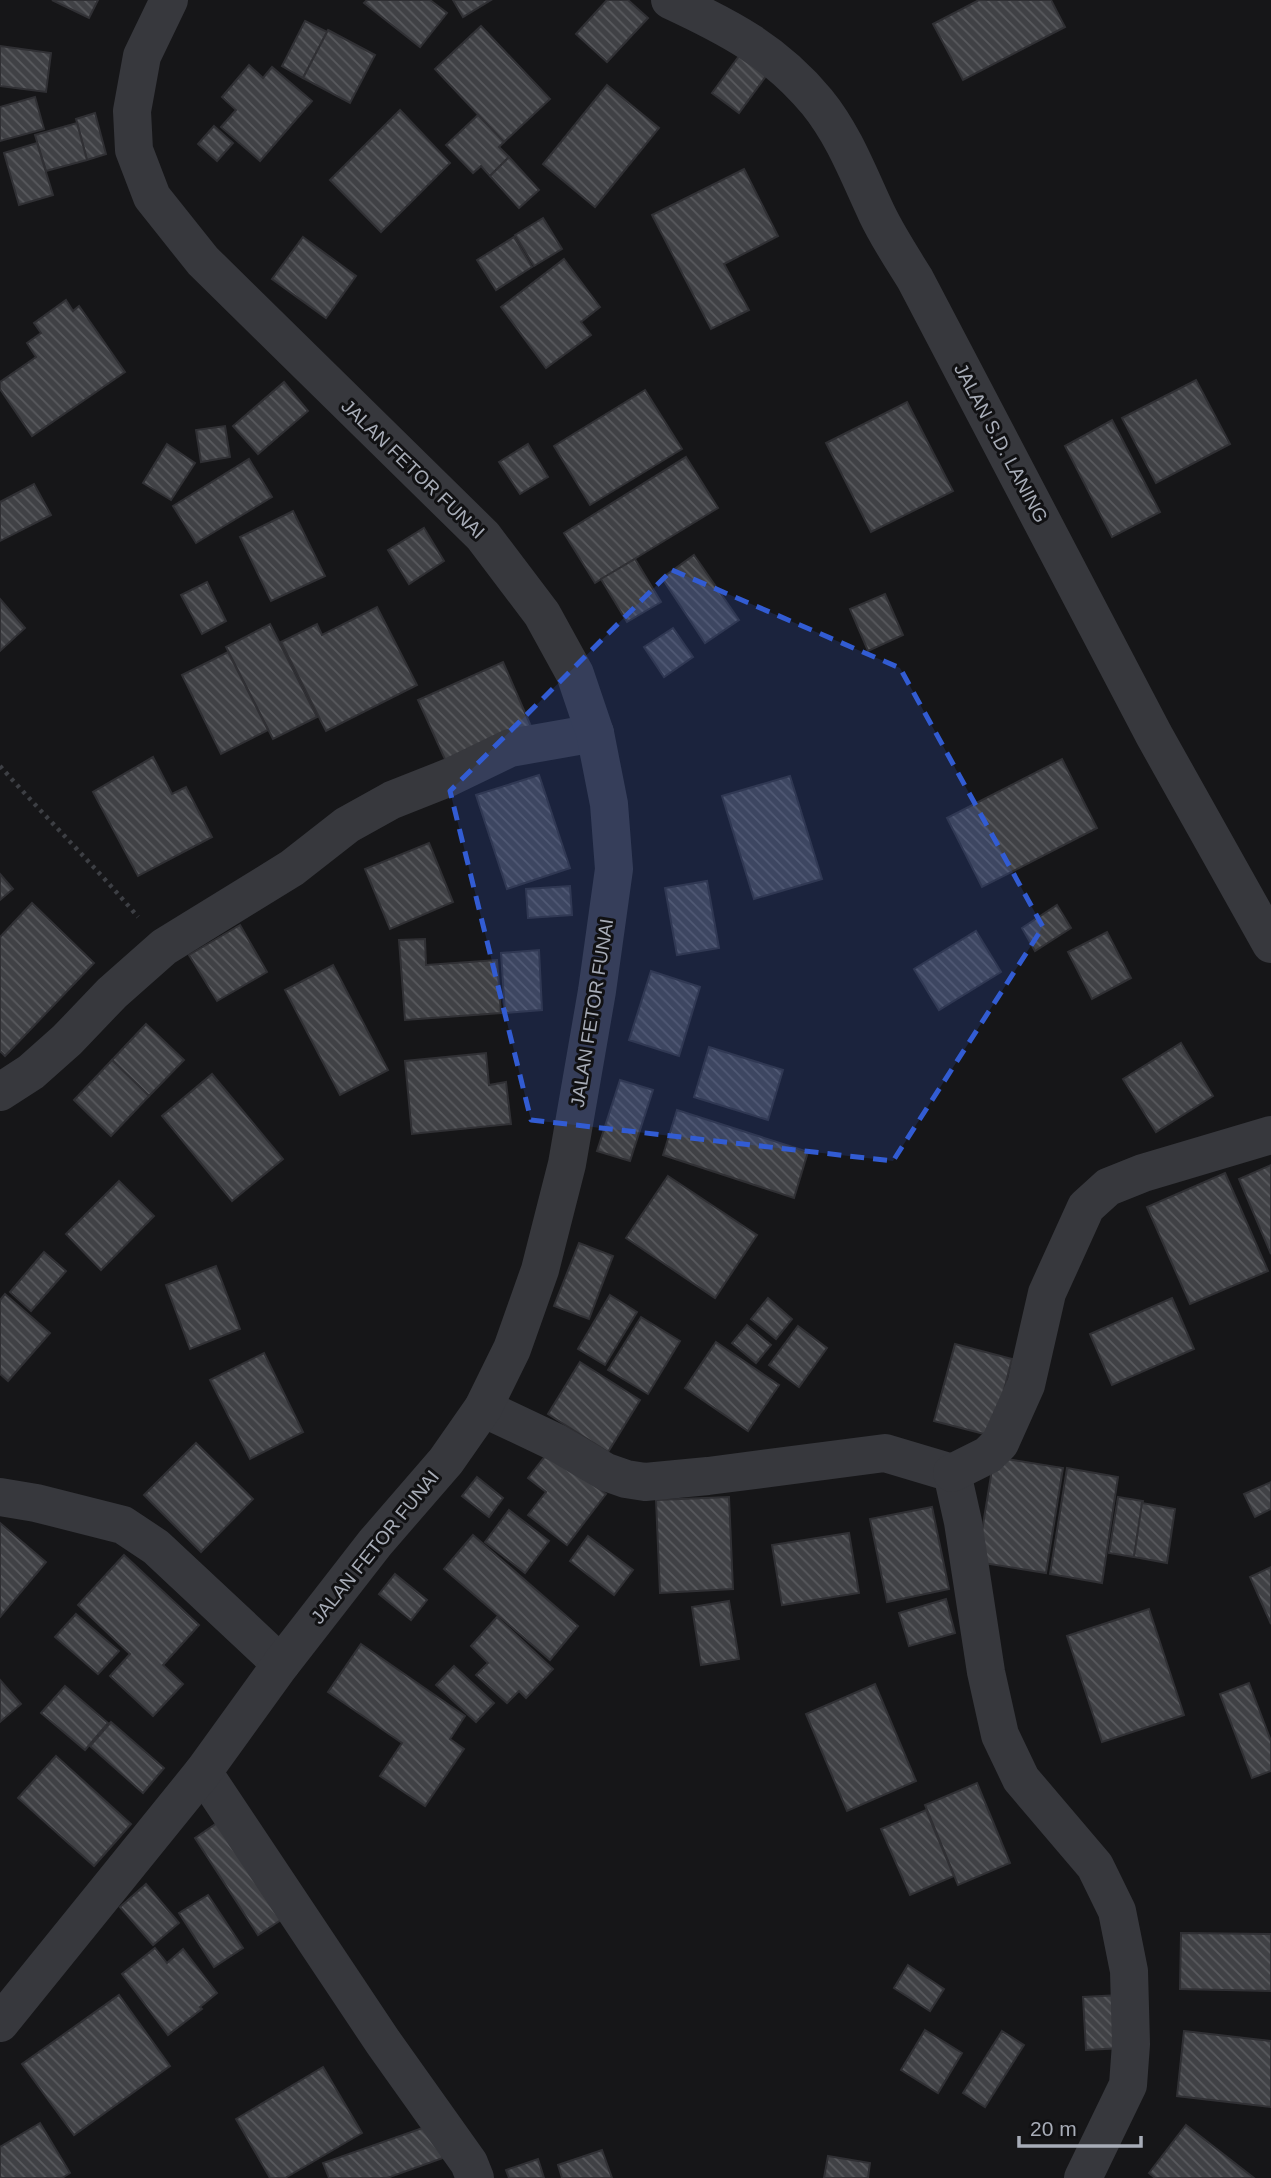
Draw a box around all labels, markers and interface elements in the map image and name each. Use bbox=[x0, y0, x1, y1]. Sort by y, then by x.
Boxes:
street label: JALAN S.D. LANING bbox=[950, 360, 1052, 526]
street label: JALAN FETOR FUNAI bbox=[337, 395, 489, 543]
street label: JALAN FETOR FUNAI bbox=[567, 917, 617, 1109]
street label: JALAN FETOR FUNAI bbox=[307, 1466, 443, 1628]
scale bar bbox=[1019, 2104, 1142, 2148]
text: 20 m bbox=[1030, 2117, 1077, 2140]

